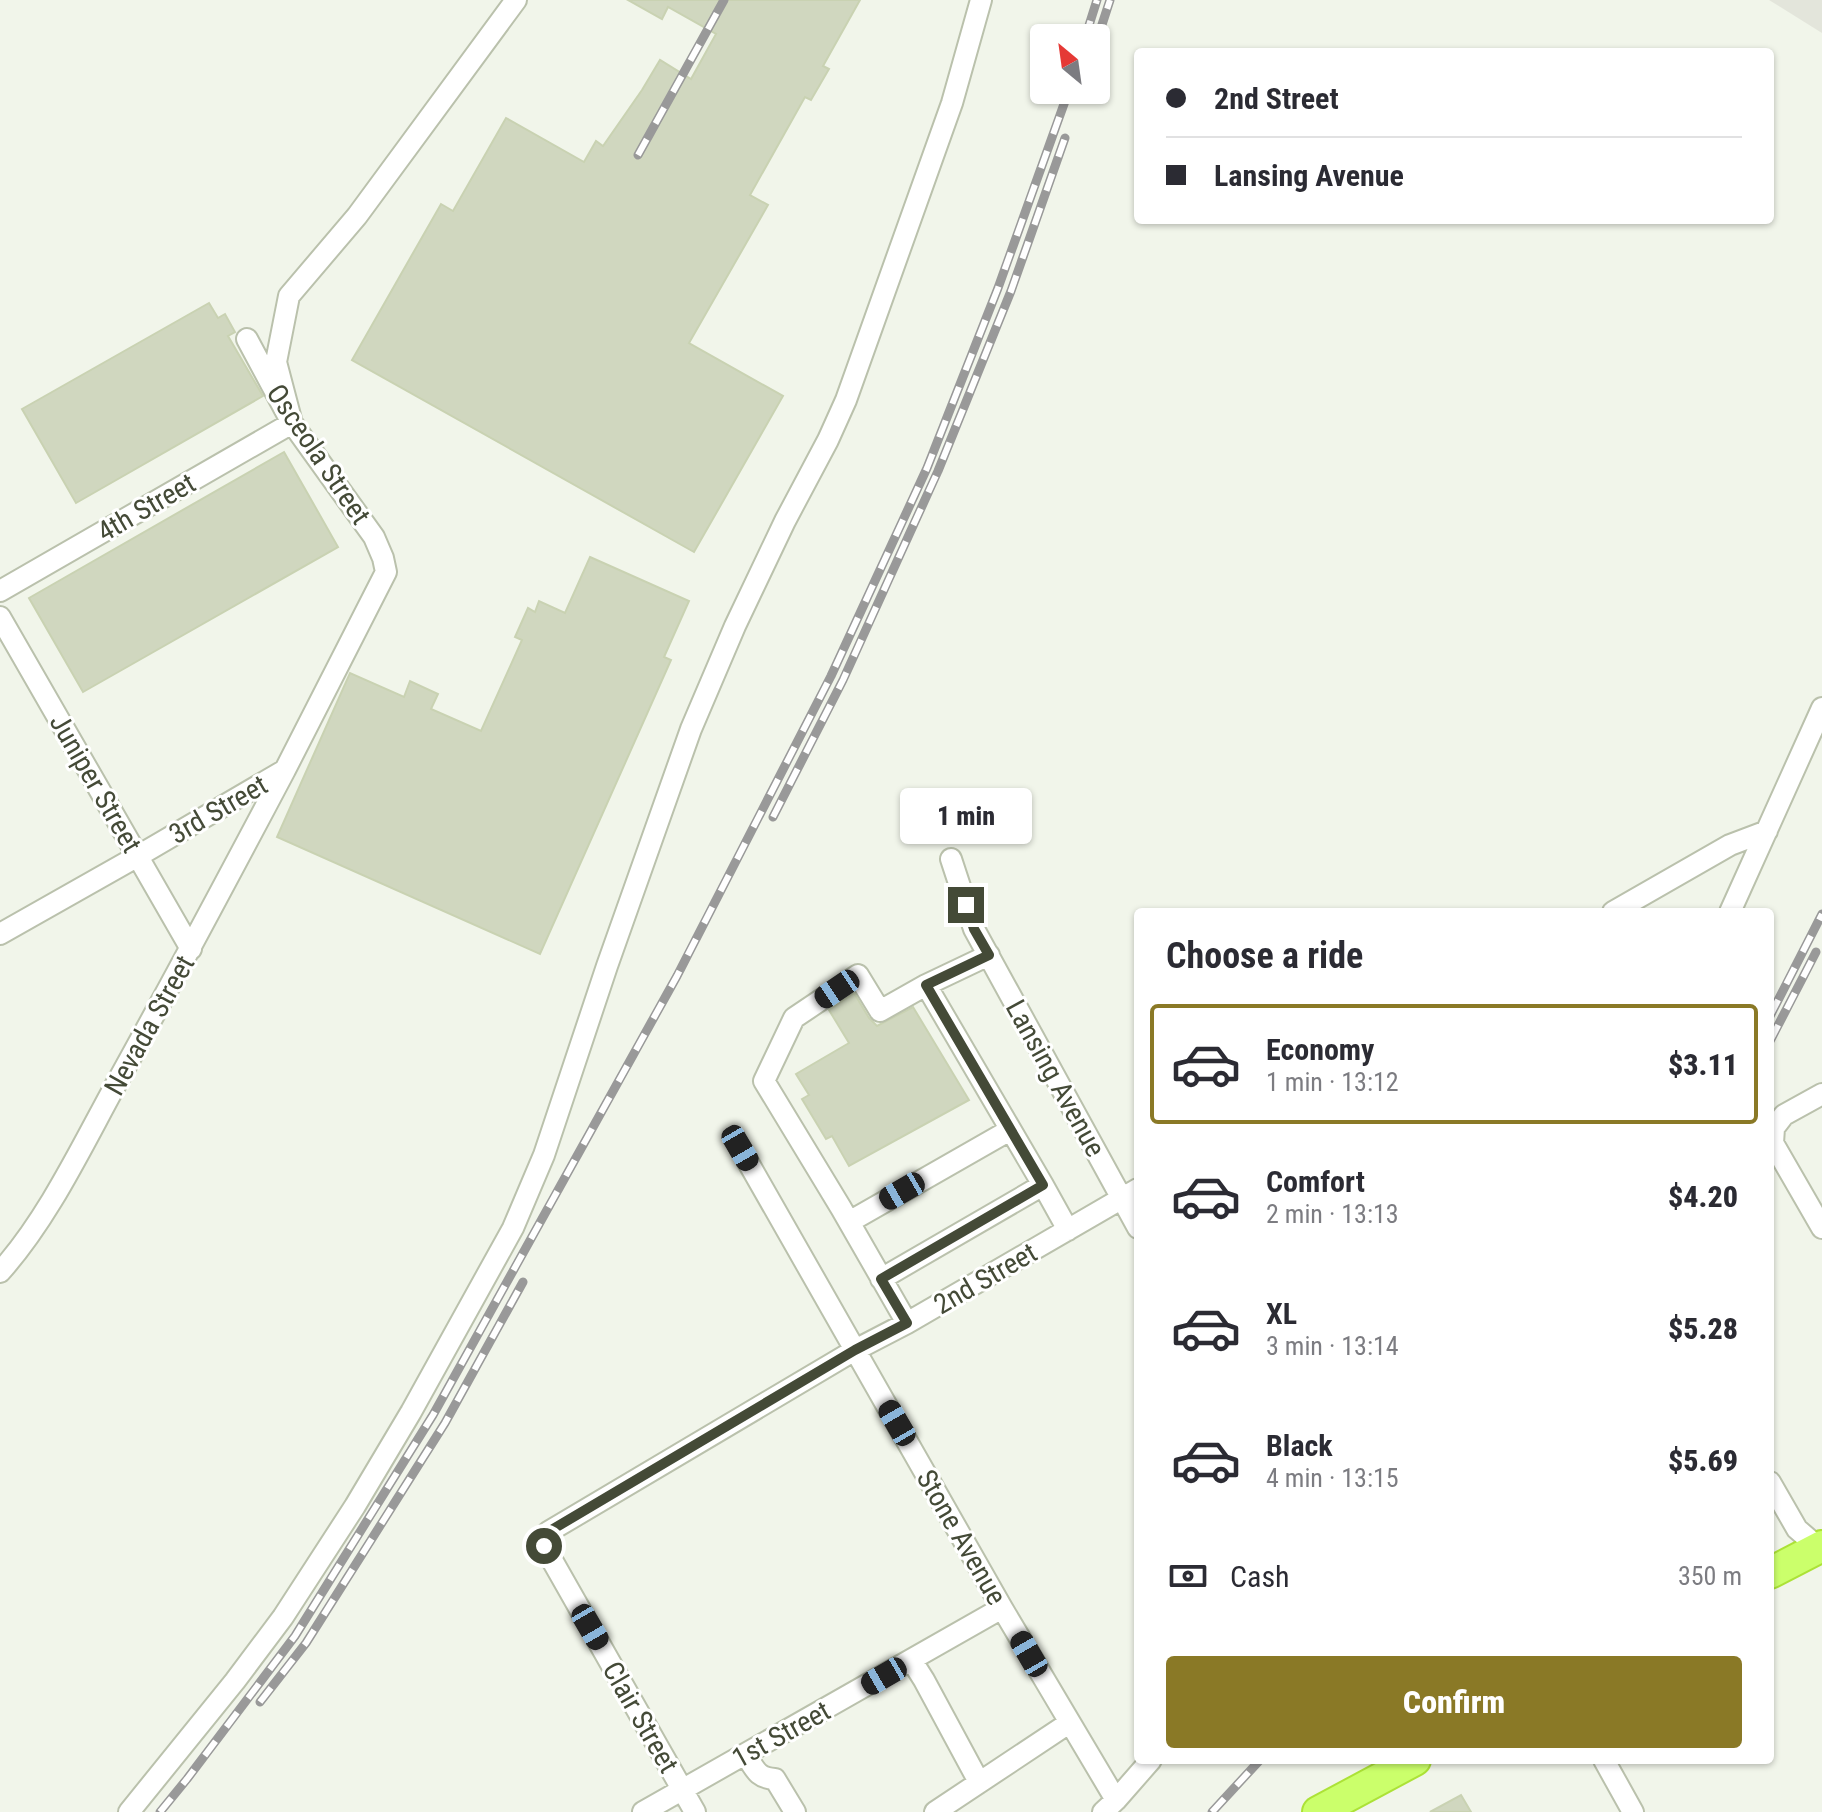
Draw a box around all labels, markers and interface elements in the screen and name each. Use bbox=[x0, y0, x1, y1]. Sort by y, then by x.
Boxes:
north arrow bbox=[1030, 24, 1110, 104]
map controls bbox=[1030, 24, 1110, 104]
text: 2nd Street bbox=[1214, 81, 1339, 116]
text: Lansing Avenue bbox=[1214, 158, 1404, 193]
street label: Osceola Street bbox=[260, 378, 377, 530]
street label: 4th Street bbox=[91, 466, 201, 549]
street label: Juniper Street bbox=[43, 708, 148, 858]
street label: 3rd Street bbox=[163, 768, 273, 851]
callout: 1 min bbox=[900, 789, 1032, 845]
text: 1 min bbox=[937, 801, 995, 831]
route end bbox=[948, 887, 984, 923]
text: Choose a ride bbox=[1166, 935, 1363, 977]
street label: Nevada Street bbox=[97, 950, 201, 1101]
car bbox=[810, 966, 864, 1012]
street label: Lansing Avenue bbox=[999, 994, 1112, 1162]
icon: car bbox=[1170, 1028, 1242, 1100]
text: Economy bbox=[1266, 1032, 1374, 1067]
text: $3.11 bbox=[1668, 1047, 1738, 1082]
text: 1 min · 13:12 bbox=[1266, 1067, 1399, 1097]
car bbox=[718, 1121, 762, 1175]
icon: car bbox=[1170, 1160, 1242, 1232]
text: Comfort bbox=[1266, 1164, 1365, 1199]
car bbox=[875, 1169, 929, 1213]
text: $4.20 bbox=[1668, 1179, 1738, 1214]
text: 2 min · 13:13 bbox=[1266, 1199, 1399, 1229]
street label: 2nd Street bbox=[928, 1236, 1043, 1321]
icon: car bbox=[1170, 1292, 1242, 1364]
text: XL bbox=[1266, 1296, 1297, 1331]
text: $5.28 bbox=[1668, 1311, 1738, 1346]
text: 3 min · 13:14 bbox=[1266, 1331, 1399, 1361]
car bbox=[875, 1396, 919, 1450]
icon: car bbox=[1170, 1424, 1242, 1496]
text: Black bbox=[1266, 1428, 1333, 1463]
text: $5.69 bbox=[1668, 1443, 1738, 1478]
text: 4 min · 13:15 bbox=[1266, 1463, 1399, 1493]
street label: Stone Avenue bbox=[910, 1464, 1013, 1611]
route start bbox=[526, 1528, 562, 1564]
icon: cash bbox=[1166, 1554, 1210, 1598]
text: Cash bbox=[1230, 1559, 1290, 1594]
text: 350 m bbox=[1678, 1561, 1742, 1591]
car bbox=[568, 1600, 612, 1654]
car bbox=[1007, 1627, 1051, 1681]
car bbox=[857, 1654, 911, 1698]
street label: Clair Street bbox=[596, 1656, 686, 1779]
button: Confirm bbox=[1166, 1656, 1742, 1748]
street label: 1st Street bbox=[726, 1694, 836, 1775]

